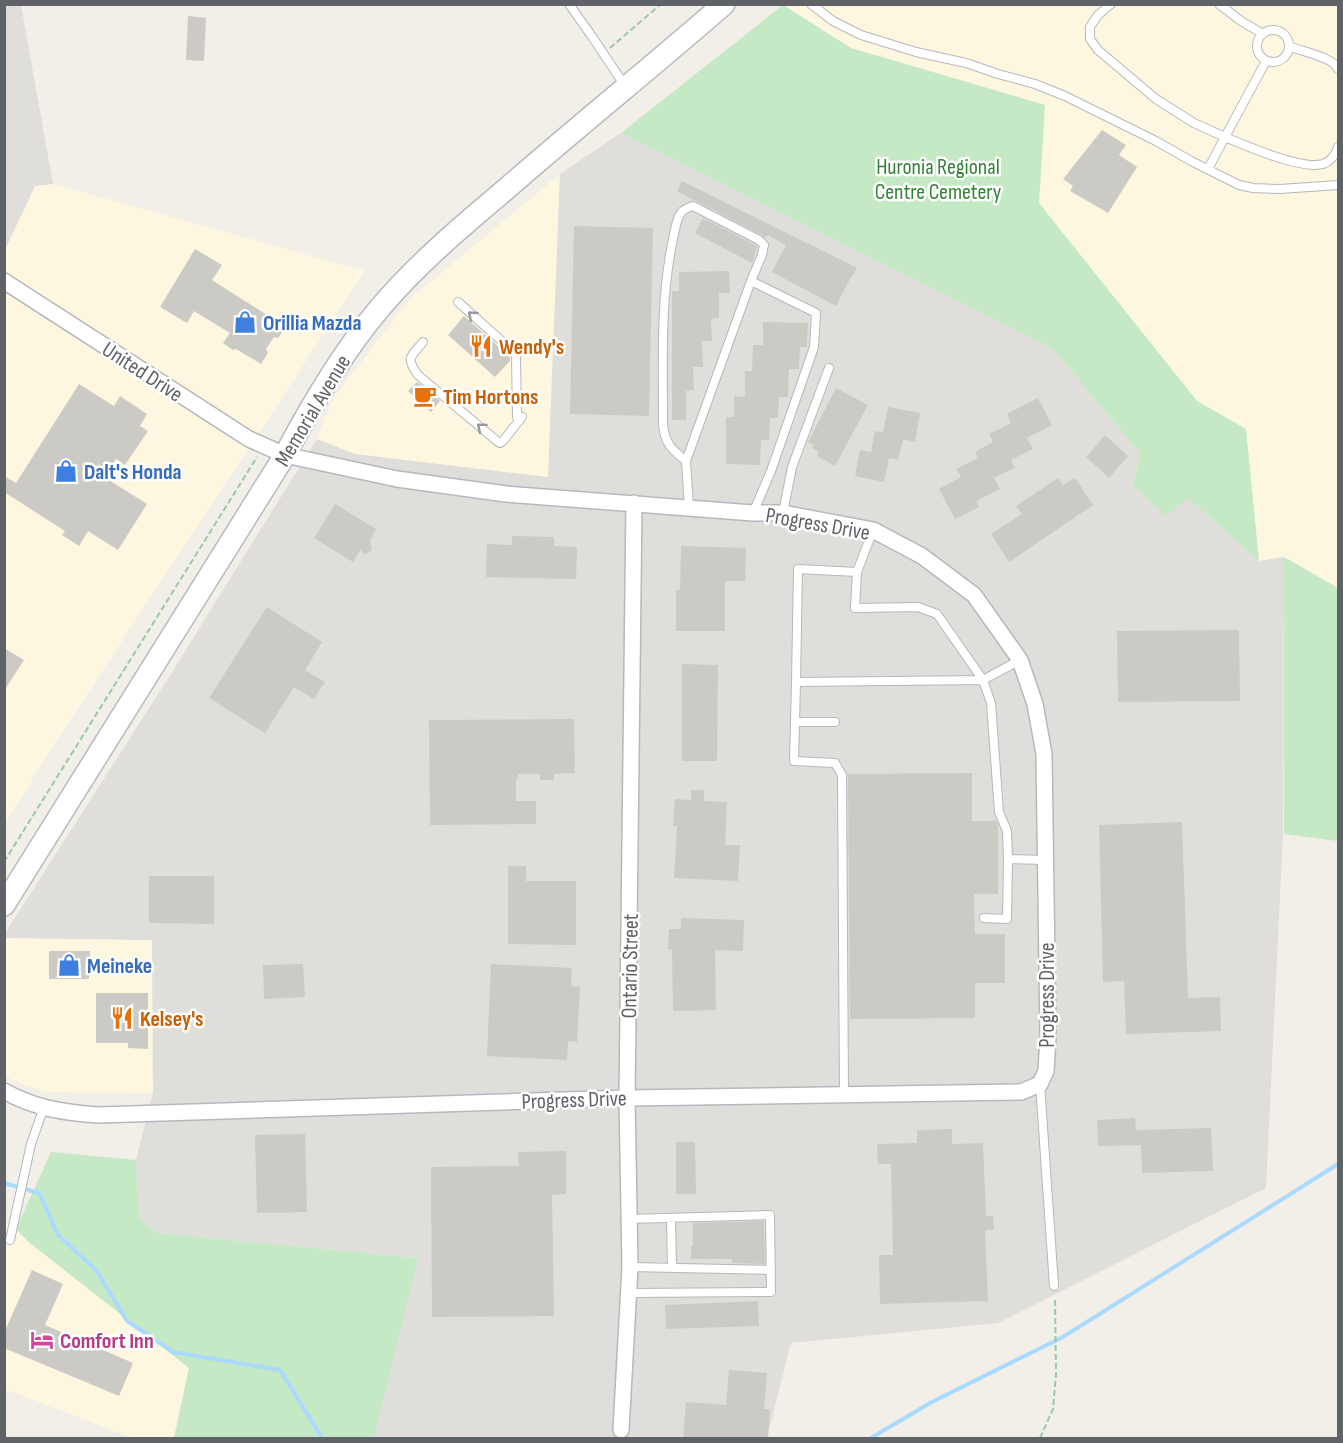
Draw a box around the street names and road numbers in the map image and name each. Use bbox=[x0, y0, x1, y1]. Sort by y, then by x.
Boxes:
street label: United Drive bbox=[97, 336, 188, 408]
street label: Memorial Avenue bbox=[269, 350, 357, 471]
street label: Progress Drive bbox=[764, 502, 872, 547]
street label: Ontario Street bbox=[616, 913, 645, 1019]
street label: Progress Drive bbox=[1034, 942, 1061, 1048]
street label: Progress Drive bbox=[521, 1085, 627, 1116]

